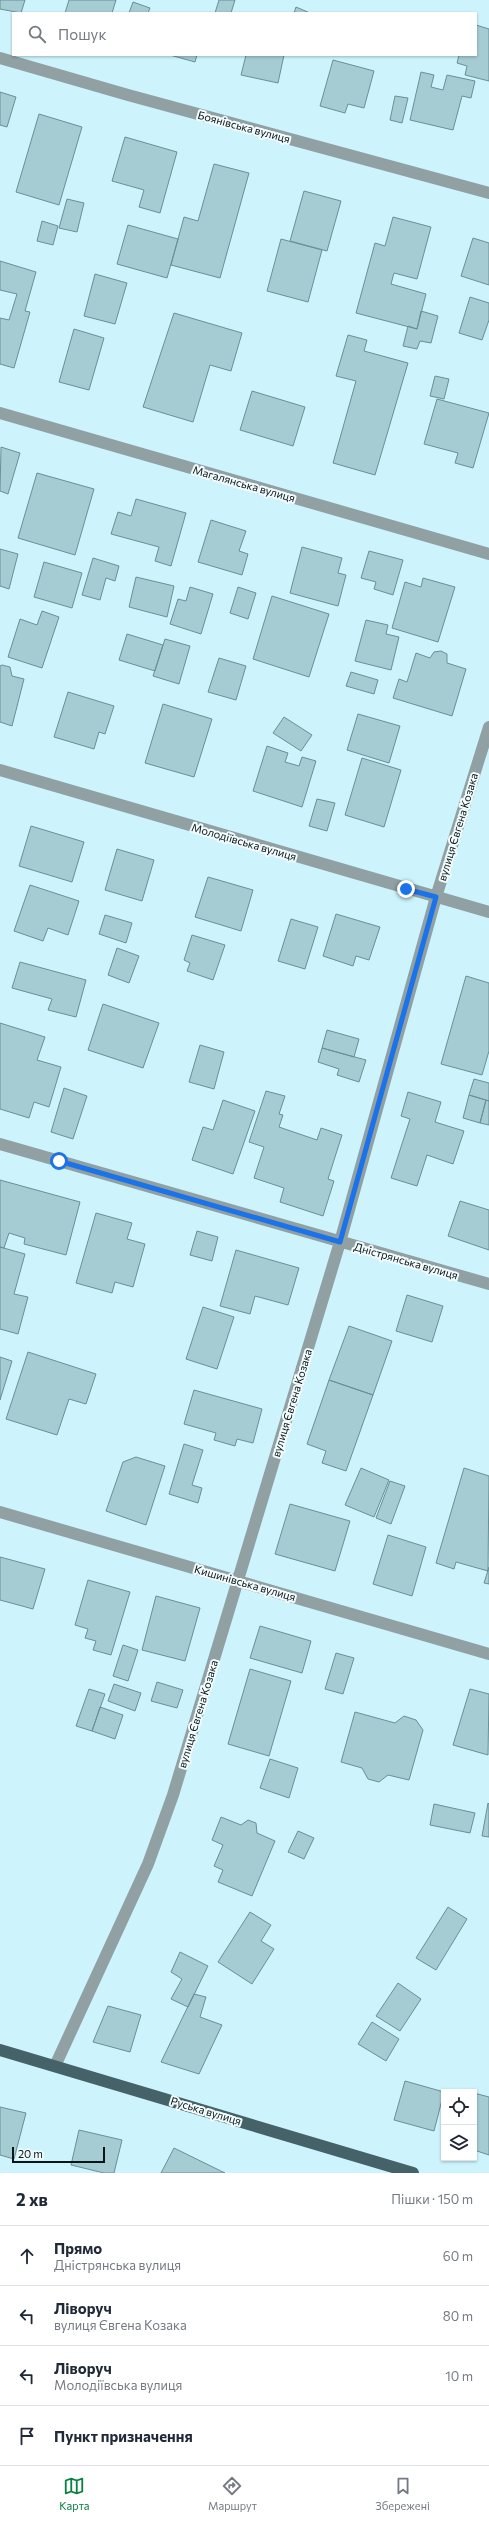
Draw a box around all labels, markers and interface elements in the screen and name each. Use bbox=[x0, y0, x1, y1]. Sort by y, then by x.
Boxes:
search box bbox=[12, 12, 477, 56]
icon: search bbox=[26, 23, 48, 45]
text: Пошук bbox=[58, 25, 106, 43]
street label: Боянівська вулиця bbox=[197, 108, 292, 145]
street label: Магалянська вулиця bbox=[191, 463, 297, 504]
street label: вулиця Євгена Козака bbox=[435, 771, 480, 882]
street label: Молодіївська вулиця bbox=[190, 820, 298, 863]
route end bbox=[397, 880, 415, 898]
route start bbox=[50, 1152, 68, 1170]
street label: Дністрянська вулиця bbox=[353, 1239, 460, 1282]
street label: вулиця Євгена Козака bbox=[269, 1347, 314, 1458]
street label: Кишинівська вулиця bbox=[193, 1562, 297, 1603]
street label: вулиця Євгена Козака bbox=[175, 1658, 220, 1769]
map controls bbox=[441, 2089, 477, 2161]
button: locate bbox=[441, 2089, 477, 2125]
street label: Руська вулиця bbox=[169, 2094, 243, 2127]
button: layers bbox=[441, 2125, 477, 2161]
scale bar bbox=[12, 2145, 105, 2164]
text: 20 m bbox=[18, 2147, 43, 2160]
text: 2 хв bbox=[16, 2189, 48, 2210]
text: Пішки · 150 m bbox=[391, 2191, 473, 2207]
text: Прямо bbox=[54, 2239, 102, 2257]
icon: ahead bbox=[16, 2245, 38, 2267]
text: 60 m bbox=[443, 2248, 473, 2264]
text: Дністрянська вулиця bbox=[54, 2257, 181, 2273]
text: Ліворуч bbox=[54, 2299, 112, 2317]
icon: left bbox=[16, 2305, 38, 2327]
text: 80 m bbox=[443, 2308, 473, 2324]
text: вулиця Євгена Козака bbox=[54, 2317, 187, 2333]
text: Ліворуч bbox=[54, 2359, 112, 2377]
icon: left bbox=[16, 2365, 38, 2387]
text: 10 m bbox=[445, 2368, 473, 2384]
text: Молодіївська вулиця bbox=[54, 2377, 182, 2393]
icon: arrive bbox=[16, 2425, 38, 2447]
text: Пункт призначення bbox=[54, 2427, 193, 2445]
tab: Карта bbox=[59, 2475, 90, 2512]
tab: Маршрут bbox=[208, 2475, 257, 2512]
tab: Збережені bbox=[375, 2475, 430, 2512]

